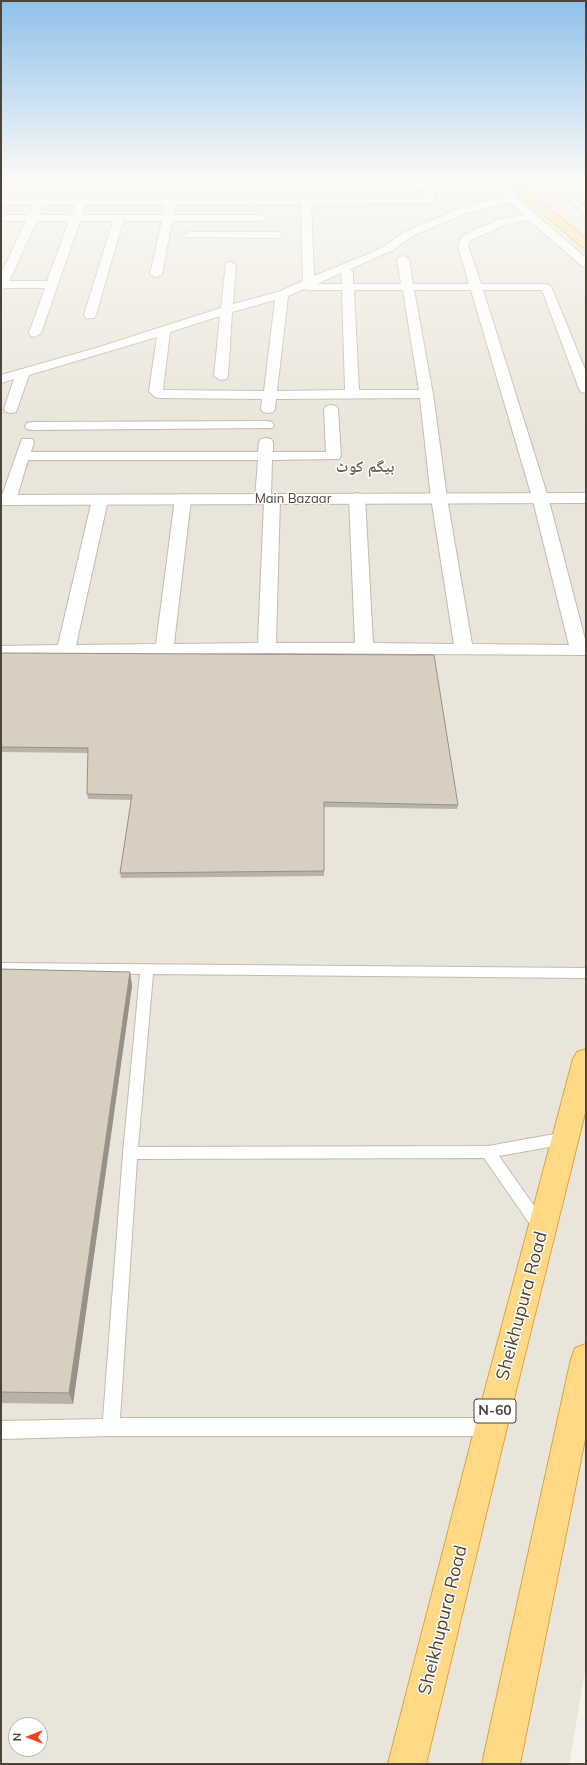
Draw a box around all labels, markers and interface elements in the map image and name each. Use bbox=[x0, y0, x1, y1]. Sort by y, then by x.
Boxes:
district label: بیگم کوٹ bbox=[336, 457, 394, 477]
street label: Main Bazaar bbox=[255, 491, 331, 507]
street label: Sheikhupura Road bbox=[492, 1229, 552, 1383]
road number: N-60 bbox=[474, 1399, 516, 1423]
street label: Sheikhupura Road bbox=[414, 1543, 472, 1697]
north arrow bbox=[8, 1717, 48, 1757]
text: N bbox=[10, 1733, 24, 1741]

